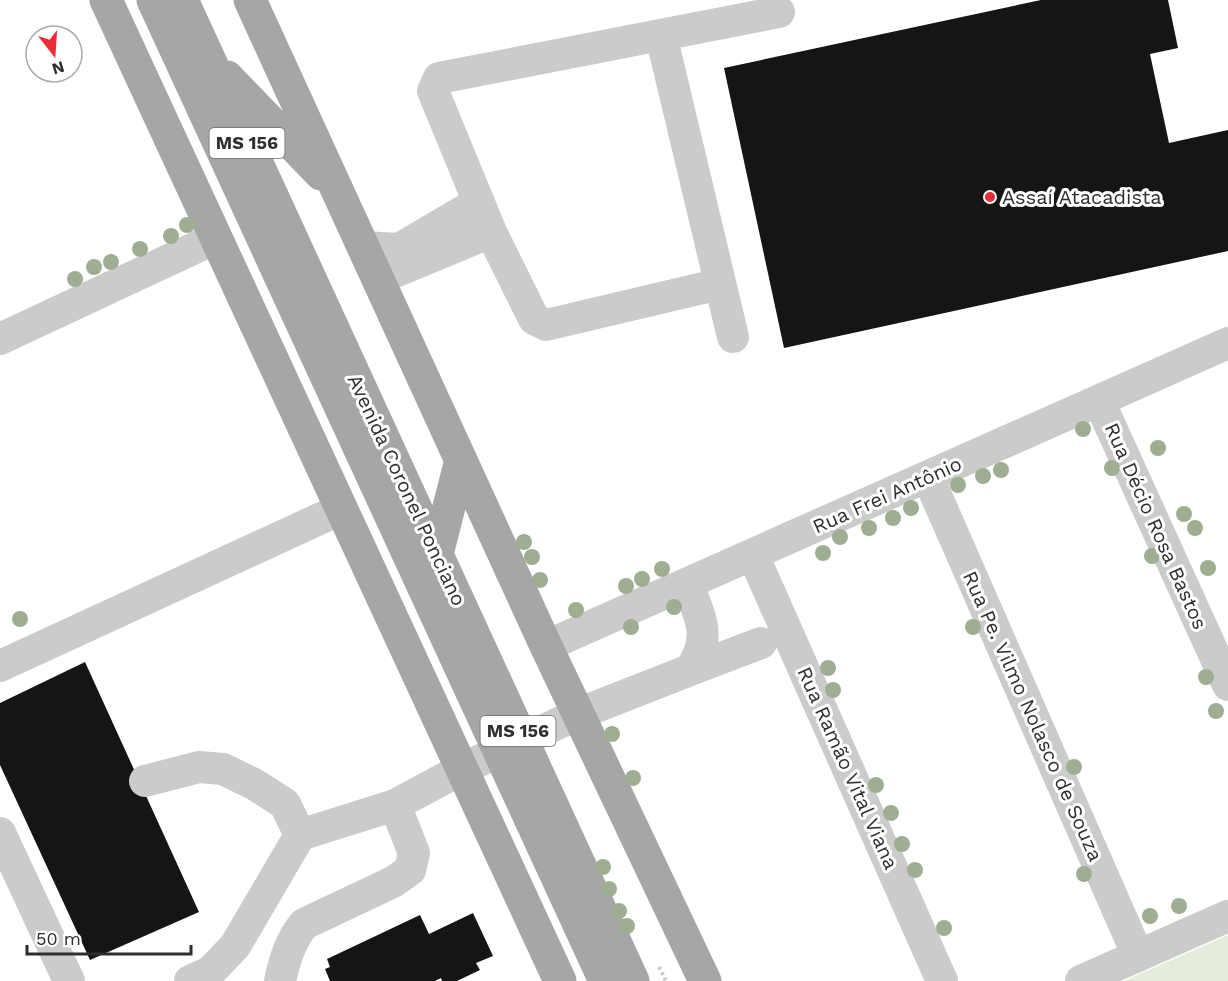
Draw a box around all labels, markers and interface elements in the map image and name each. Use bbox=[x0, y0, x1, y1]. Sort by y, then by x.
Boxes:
north arrow bbox=[24, 24, 84, 84]
text: N bbox=[50, 57, 67, 79]
road number: MS 156 bbox=[210, 128, 284, 158]
place label: Assaí Atacadista bbox=[1002, 185, 1162, 209]
marker: Assaí Atacadista bbox=[983, 190, 997, 204]
street label: Avenida Coronel Ponciano bbox=[343, 370, 471, 610]
street label: Rua Décio Rosa Bastos bbox=[1100, 419, 1212, 633]
street label: Rua Frei Antônio bbox=[809, 451, 965, 539]
street label: Rua Pe. Vilmo Nolasco de Souza bbox=[958, 567, 1108, 865]
street label: Rua Ramão Vital Viana bbox=[792, 663, 904, 873]
road number: MS 156 bbox=[480, 716, 556, 746]
scale bar bbox=[27, 918, 190, 956]
text: 50 m bbox=[36, 928, 81, 949]

